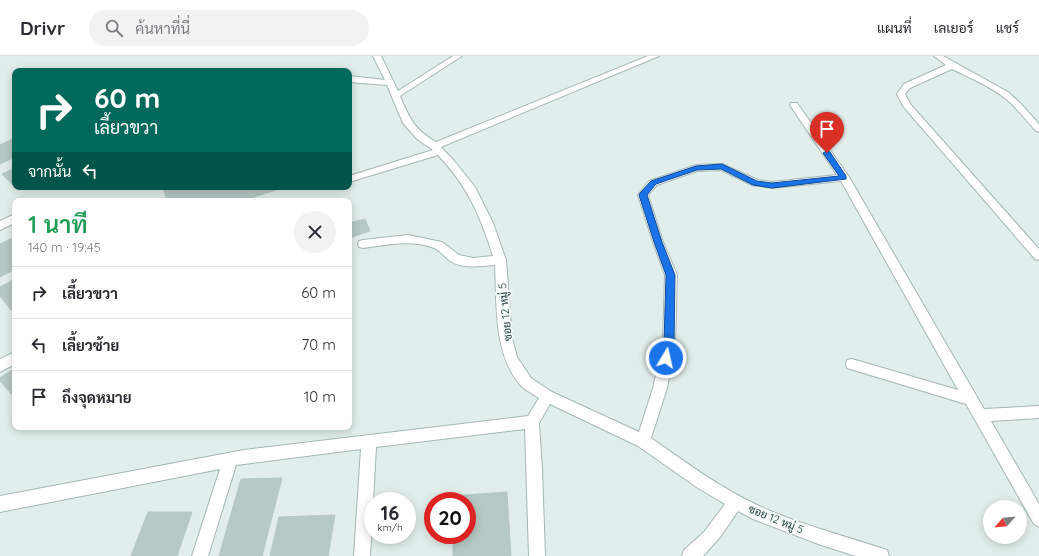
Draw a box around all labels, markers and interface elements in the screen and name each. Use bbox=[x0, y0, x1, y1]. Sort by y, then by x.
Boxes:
search box bbox=[89, 10, 369, 46]
text: Drivr bbox=[20, 16, 65, 40]
icon: search bbox=[103, 17, 125, 39]
text: ค้นหาที่นี่ bbox=[135, 19, 190, 38]
text: แผนที่ bbox=[877, 19, 912, 37]
text: เลเยอร์ bbox=[934, 19, 974, 37]
text: แชร์ bbox=[996, 19, 1019, 37]
text: 60 m bbox=[94, 80, 160, 115]
icon: right bbox=[28, 84, 80, 136]
pin bbox=[810, 112, 844, 153]
text: เลี้ยวขวา bbox=[94, 116, 158, 139]
icon: arrive bbox=[816, 118, 838, 140]
icon: left bbox=[79, 160, 101, 182]
text: จากนั้น bbox=[28, 162, 71, 181]
text: 1 นาที bbox=[28, 209, 88, 239]
button: close bbox=[294, 211, 336, 253]
text: 140 m · 19:45 bbox=[28, 239, 101, 255]
icon: right bbox=[28, 282, 50, 304]
street label: ซอย 12 หมู่ 5 bbox=[495, 282, 516, 342]
text: 60 m bbox=[301, 283, 336, 302]
text: เลี้ยวขวา bbox=[62, 284, 118, 303]
icon: left bbox=[28, 334, 50, 356]
text: 70 m bbox=[302, 335, 336, 354]
text: เลี้ยวซ้าย bbox=[62, 336, 119, 355]
position arrow bbox=[645, 337, 687, 379]
icon: arrive bbox=[28, 386, 50, 408]
text: 10 m bbox=[304, 387, 336, 406]
text: ถึงจุดหมาย bbox=[62, 388, 132, 407]
speed limit sign: 20 bbox=[424, 492, 476, 544]
text: 16 bbox=[381, 500, 399, 525]
north arrow bbox=[983, 500, 1027, 544]
map controls bbox=[983, 500, 1027, 544]
street label: ซอย 12 หมู่ 5 bbox=[746, 502, 806, 537]
text: km/h bbox=[377, 521, 403, 534]

